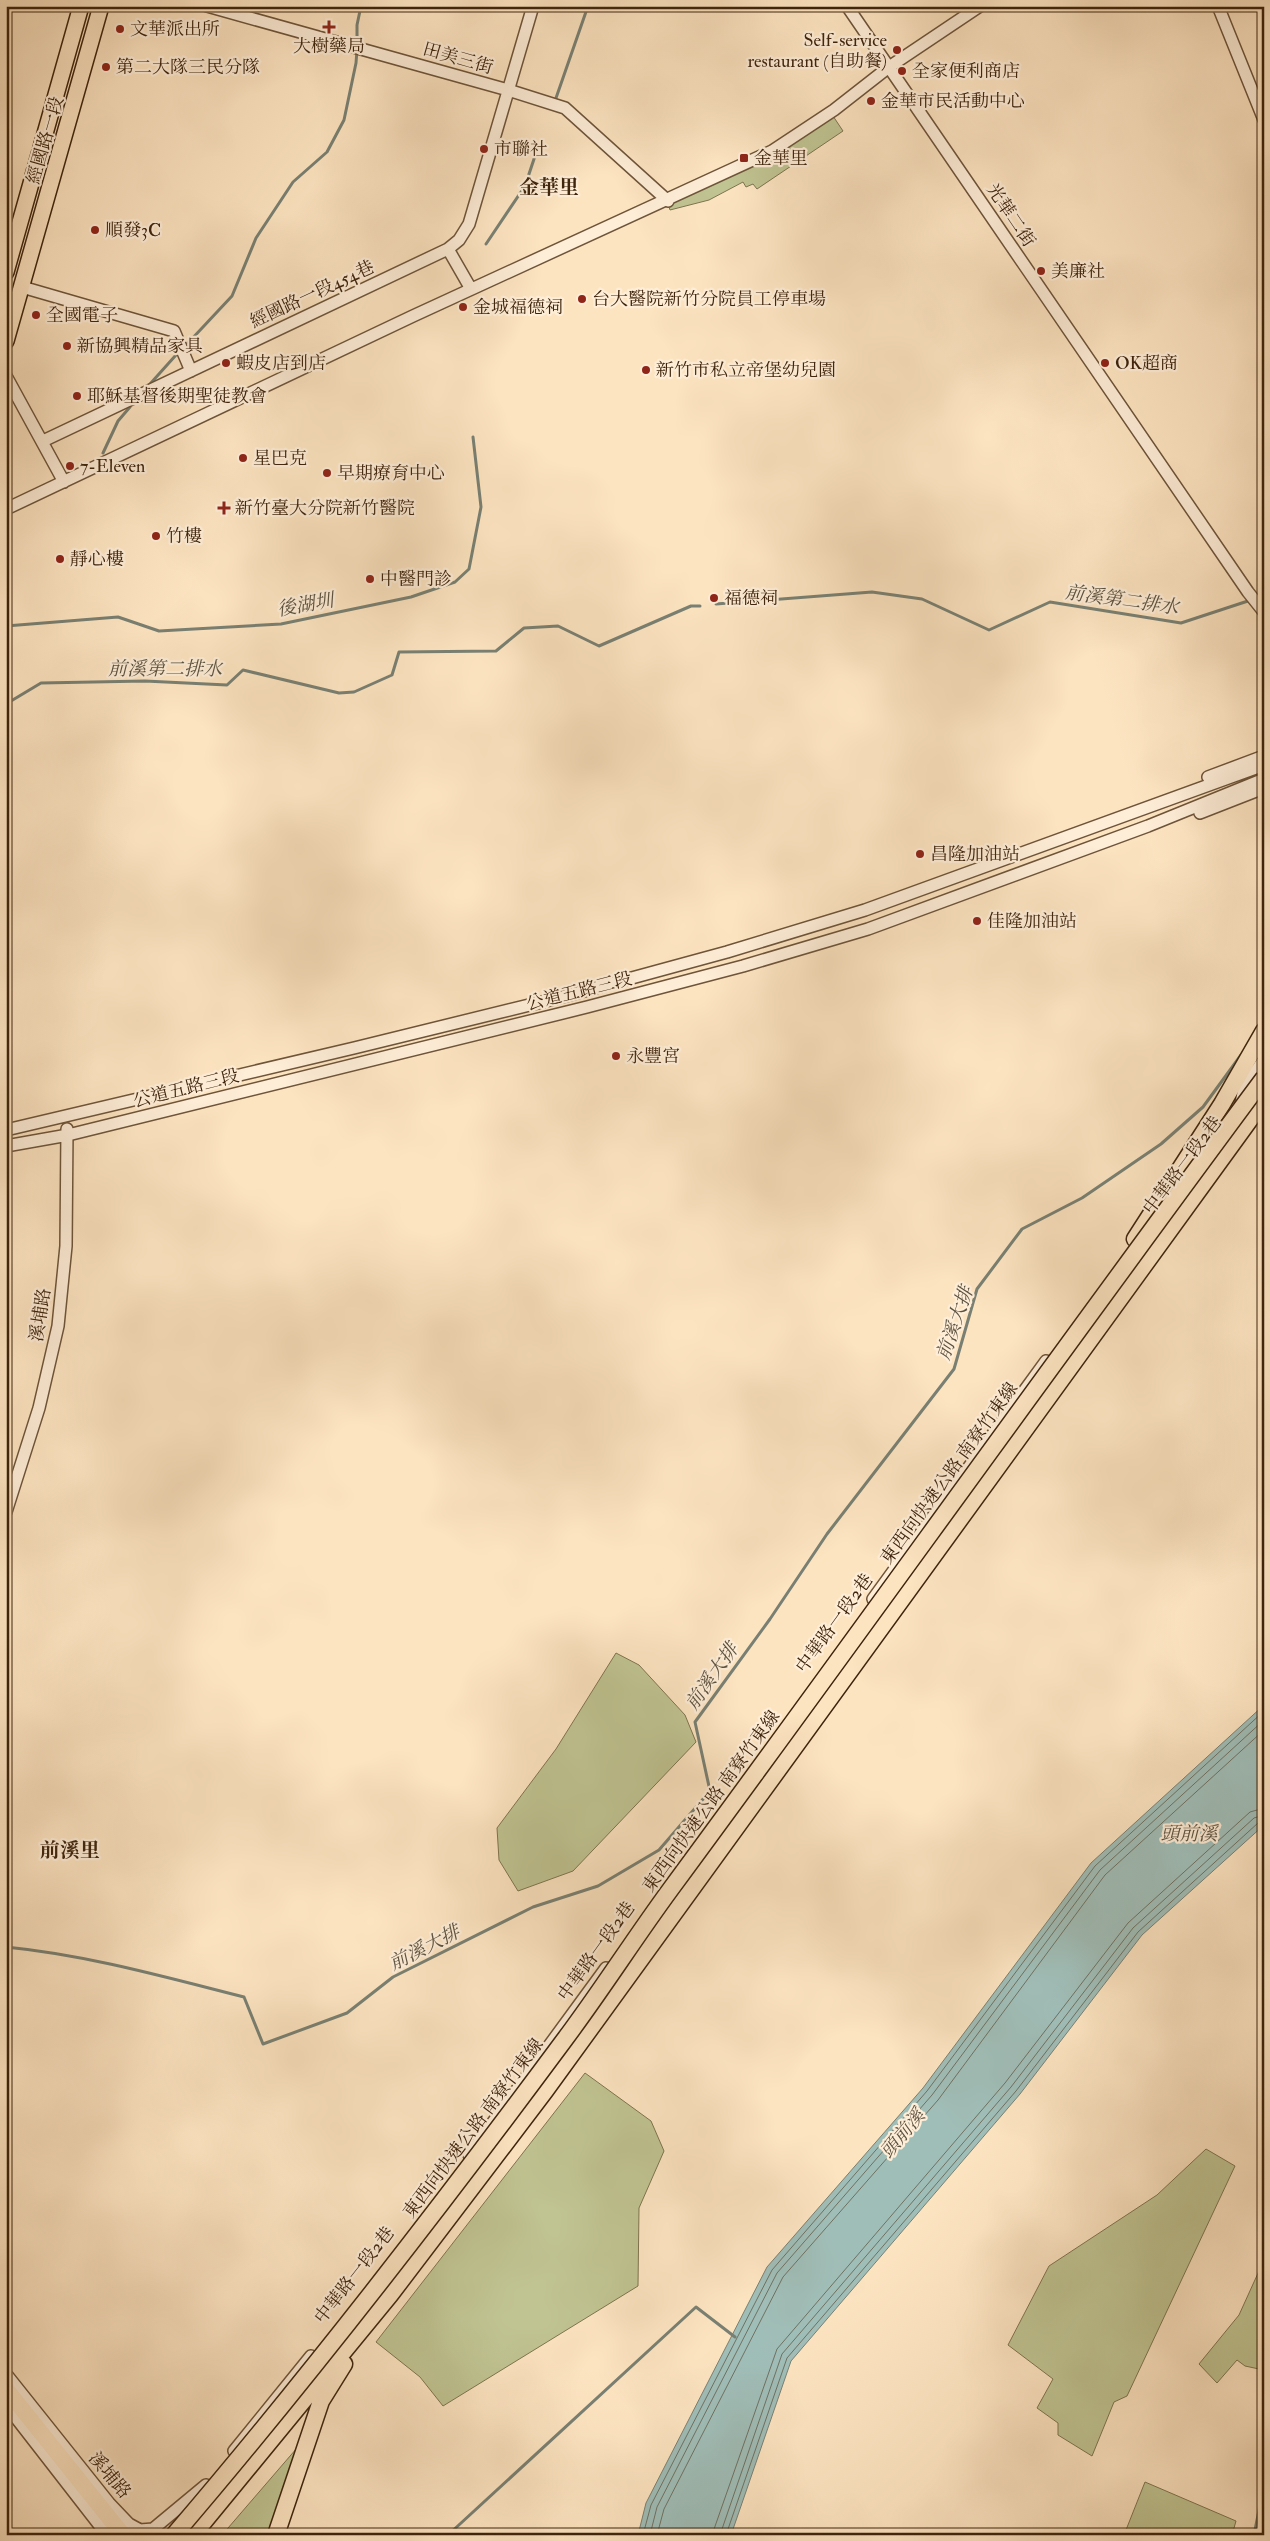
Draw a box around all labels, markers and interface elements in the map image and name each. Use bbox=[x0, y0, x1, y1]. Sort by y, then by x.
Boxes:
place label: 文華派出所 bbox=[130, 18, 220, 41]
marker: 大樹藥局 bbox=[323, 21, 335, 33]
marker: 文華派出所 bbox=[114, 23, 126, 35]
place label: Self-service restaurant (自助餐) bbox=[747, 29, 887, 73]
place label: 大樹藥局 bbox=[293, 35, 365, 58]
street label: 田美三街 bbox=[420, 38, 496, 79]
marker: Self-service restaurant (自助餐) bbox=[891, 44, 903, 56]
place label: 第二大隊三民分隊 bbox=[116, 56, 260, 79]
place label: 全家便利商店 bbox=[912, 60, 1020, 83]
marker: 第二大隊三民分隊 bbox=[100, 61, 112, 73]
marker: 全家便利商店 bbox=[896, 65, 908, 77]
place label: 金華市民活動中心 bbox=[881, 90, 1025, 113]
street label: 經國路一段 bbox=[22, 94, 69, 187]
marker: 金華市民活動中心 bbox=[865, 95, 877, 107]
place label: 市聯社 bbox=[494, 138, 548, 161]
marker: 市聯社 bbox=[478, 143, 490, 155]
place label: 金華里 bbox=[754, 147, 808, 170]
marker: 金華里 bbox=[738, 152, 750, 164]
district label: 金華里 bbox=[519, 175, 579, 200]
street label: 光華二街 bbox=[981, 179, 1040, 252]
place label: 順發3C bbox=[105, 219, 161, 242]
marker: 順發3C bbox=[89, 224, 101, 236]
street label: 經國路一段454巷 bbox=[246, 256, 378, 333]
place label: 美廉社 bbox=[1051, 260, 1105, 283]
marker: 美廉社 bbox=[1035, 265, 1047, 277]
place label: 台大醫院新竹分院員工停車場 bbox=[592, 288, 826, 311]
marker: 台大醫院新竹分院員工停車場 bbox=[576, 293, 588, 305]
place label: 金城福德祠 bbox=[473, 296, 563, 319]
marker: 金城福德祠 bbox=[457, 301, 469, 313]
place label: 全國電子 bbox=[46, 304, 118, 327]
marker: 全國電子 bbox=[30, 309, 42, 321]
place label: 新協興精品家具 bbox=[77, 335, 203, 358]
marker: 新協興精品家具 bbox=[61, 340, 73, 352]
place label: 蝦皮店到店 bbox=[236, 352, 326, 375]
place label: OK超商 bbox=[1115, 352, 1178, 375]
marker: 蝦皮店到店 bbox=[220, 357, 232, 369]
marker: OK超商 bbox=[1099, 357, 1111, 369]
place label: 新竹市私立帝堡幼兒園 bbox=[656, 359, 836, 382]
marker: 新竹市私立帝堡幼兒園 bbox=[640, 364, 652, 376]
place label: 耶穌基督後期聖徒教會 bbox=[87, 385, 267, 408]
marker: 耶穌基督後期聖徒教會 bbox=[71, 390, 83, 402]
place label: 星巴克 bbox=[253, 447, 307, 470]
marker: 星巴克 bbox=[237, 452, 249, 464]
place label: 7-Eleven bbox=[80, 455, 145, 478]
marker: 7-Eleven bbox=[64, 460, 76, 472]
place label: 早期療育中心 bbox=[337, 462, 445, 485]
marker: 早期療育中心 bbox=[321, 467, 333, 479]
place label: 新竹臺大分院新竹醫院 bbox=[235, 497, 415, 520]
marker: 新竹臺大分院新竹醫院 bbox=[217, 501, 231, 515]
place label: 竹樓 bbox=[166, 525, 202, 548]
marker: 竹樓 bbox=[150, 530, 162, 542]
place label: 靜心樓 bbox=[70, 548, 124, 571]
marker: 靜心樓 bbox=[54, 553, 66, 565]
place label: 中醫門診 bbox=[380, 568, 452, 591]
marker: 中醫門診 bbox=[364, 573, 376, 585]
water label: 前溪第二排水 bbox=[1064, 580, 1182, 620]
place label: 福德祠 bbox=[724, 587, 778, 610]
water label: 後湖圳 bbox=[275, 588, 338, 622]
marker: 福德祠 bbox=[708, 592, 720, 604]
water label: 前溪第二排水 bbox=[108, 657, 224, 681]
place label: 昌隆加油站 bbox=[930, 843, 1020, 866]
marker: 昌隆加油站 bbox=[914, 848, 926, 860]
place label: 佳隆加油站 bbox=[987, 910, 1077, 933]
marker: 佳隆加油站 bbox=[971, 915, 983, 927]
street label: 公道五路三段 bbox=[524, 967, 634, 1016]
place label: 永豐宮 bbox=[626, 1045, 680, 1068]
marker: 永豐宮 bbox=[610, 1050, 622, 1062]
street label: 公道五路三段 bbox=[131, 1064, 241, 1113]
street label: 中華路一段2巷 bbox=[1138, 1112, 1227, 1219]
water label: 前溪大排 bbox=[931, 1281, 980, 1363]
street label: 溪埔路 bbox=[25, 1287, 56, 1344]
street label: 東西向快速公路 南寮竹東線 bbox=[876, 1378, 1023, 1569]
street label: 中華路一段2巷 bbox=[791, 1569, 878, 1677]
water label: 前溪大排 bbox=[680, 1636, 745, 1715]
street label: 東西向快速公路 南寮竹東線 bbox=[638, 1706, 785, 1897]
water label: 頭前溪 bbox=[1160, 1822, 1219, 1846]
district label: 前溪里 bbox=[40, 1838, 100, 1863]
street label: 中華路一段2巷 bbox=[553, 1897, 640, 2005]
water label: 前溪大排 bbox=[385, 1919, 466, 1976]
street label: 東西向快速公路 南寮竹東線 bbox=[398, 2034, 549, 2223]
water label: 頭前溪 bbox=[875, 2103, 932, 2163]
street label: 中華路一段2巷 bbox=[309, 2222, 400, 2329]
street label: 溪埔路 bbox=[83, 2447, 136, 2503]

